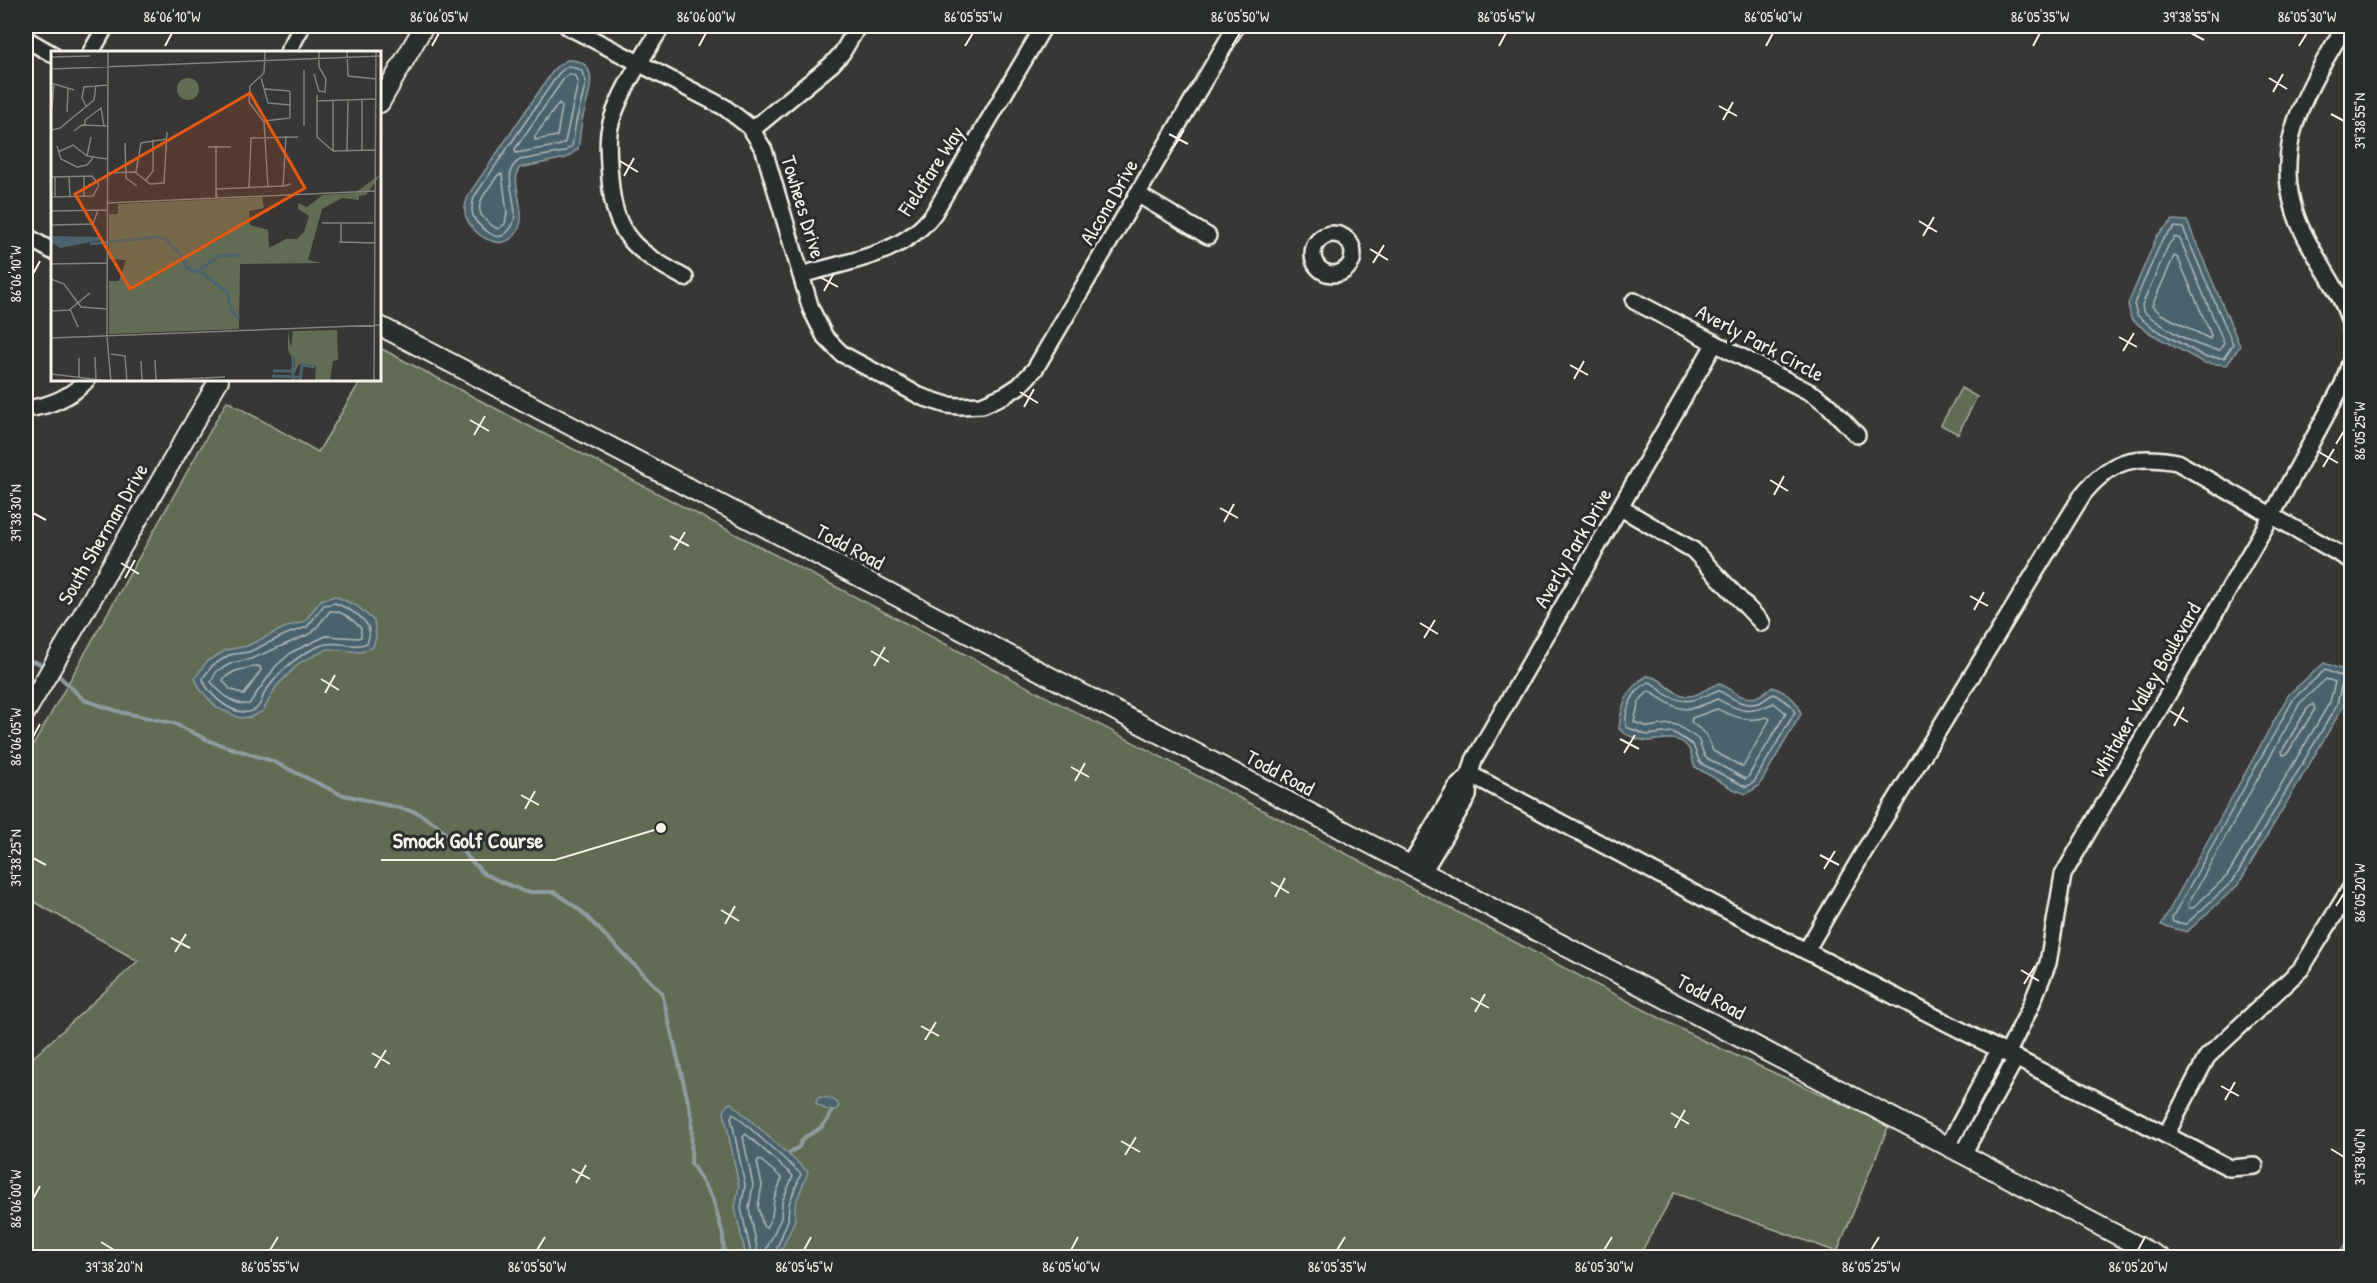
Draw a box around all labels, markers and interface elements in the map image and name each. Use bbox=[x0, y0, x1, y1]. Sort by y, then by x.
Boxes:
text: 86°06'10"W bbox=[143, 6, 201, 27]
text: 86°06'05"W bbox=[410, 6, 469, 27]
text: 86°06'00"W bbox=[677, 6, 736, 27]
text: 86°05'55"W bbox=[944, 6, 1003, 27]
text: 86°05'50"W bbox=[1211, 6, 1270, 27]
text: 86°05'45"W bbox=[1477, 6, 1535, 27]
text: 86°05'40"W bbox=[1744, 6, 1803, 27]
text: 86°05'35"W bbox=[2011, 6, 2070, 27]
text: 39°38'55"N bbox=[2163, 6, 2219, 27]
text: 86°05'30"W bbox=[2278, 6, 2337, 27]
inset map bbox=[51, 51, 381, 381]
text: 39°38'55"N bbox=[2349, 93, 2370, 149]
street label: Fieldfare Way bbox=[890, 120, 971, 222]
street label: Towhees Drive bbox=[774, 152, 833, 262]
street label: Alcona Drive bbox=[1072, 154, 1145, 250]
text: 86°06'10"W bbox=[5, 245, 26, 303]
street label: Averly Park Circle bbox=[1691, 297, 1829, 388]
text: 86°05'25"W bbox=[2349, 401, 2370, 460]
street label: South Sherman Drive bbox=[50, 458, 155, 610]
street label: Averly Park Drive bbox=[1527, 483, 1619, 613]
text: 39°38'30"N bbox=[5, 484, 26, 542]
street label: Todd Road bbox=[811, 516, 890, 577]
street label: Whitaker Valley Boulevard bbox=[2084, 597, 2207, 782]
text: 86°06'05"W bbox=[5, 707, 26, 766]
street label: Todd Road bbox=[1241, 742, 1320, 803]
callout: Smock Golf Course bbox=[381, 820, 555, 860]
text: Smock Golf Course bbox=[393, 825, 543, 855]
text: 39°38'25"N bbox=[5, 829, 26, 887]
text: 86°05'20"W bbox=[2349, 863, 2370, 923]
street label: Todd Road bbox=[1672, 966, 1751, 1027]
text: 39°38'40"N bbox=[2349, 1129, 2370, 1185]
text: 86°06'00"W bbox=[5, 1169, 26, 1228]
text: 39°38'20"N bbox=[85, 1256, 143, 1277]
text: 86°05'55"W bbox=[241, 1256, 300, 1277]
text: 86°05'50"W bbox=[508, 1256, 567, 1277]
text: 86°05'45"W bbox=[775, 1256, 833, 1277]
text: 86°05'40"W bbox=[1042, 1256, 1101, 1277]
text: 86°05'35"W bbox=[1308, 1256, 1367, 1277]
text: 86°05'30"W bbox=[1575, 1256, 1634, 1277]
text: 86°05'25"W bbox=[1842, 1256, 1901, 1277]
text: 86°05'20"W bbox=[2108, 1256, 2168, 1277]

